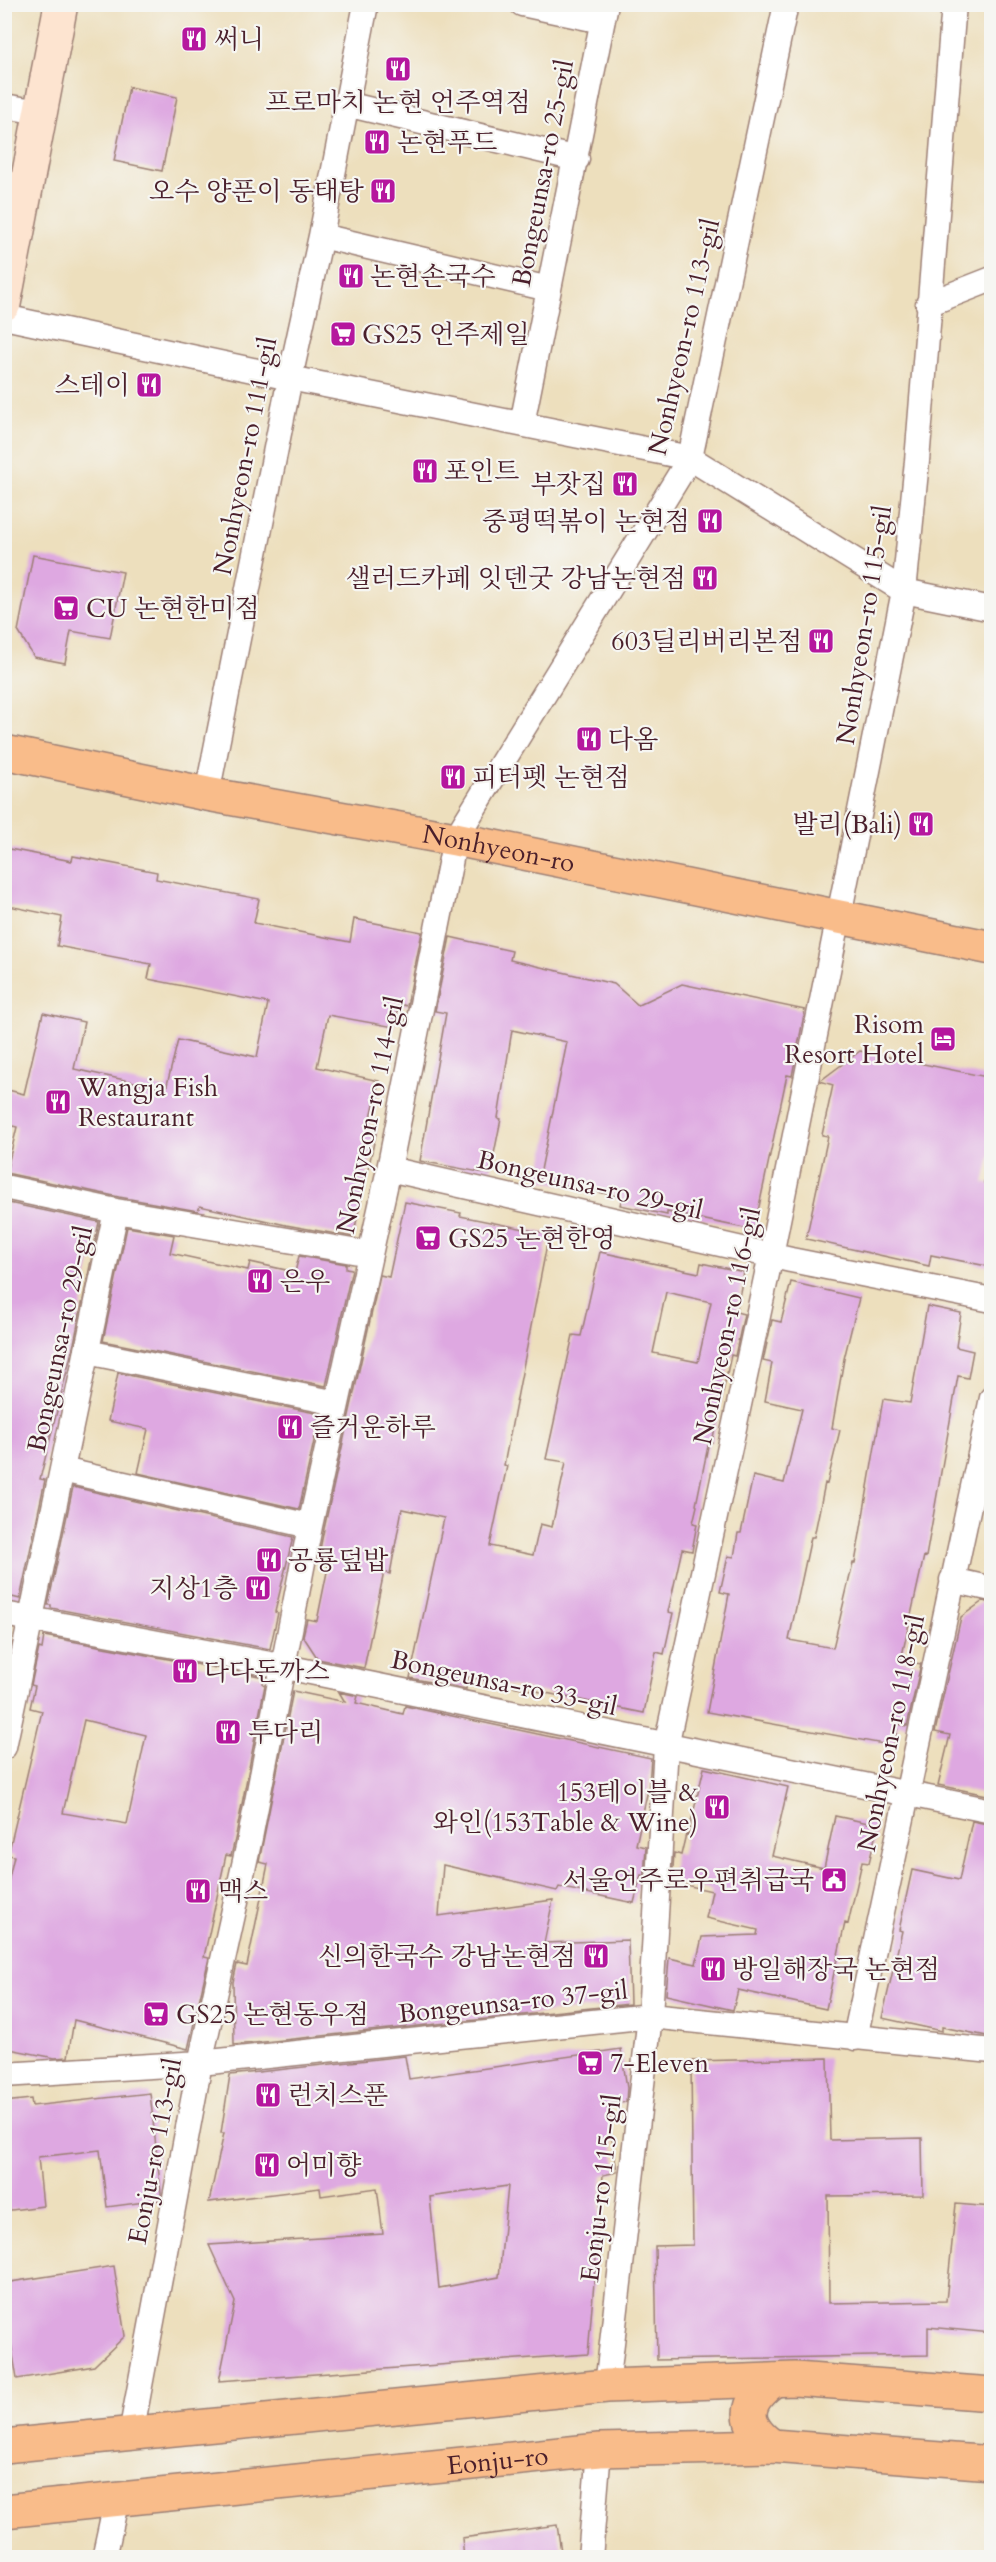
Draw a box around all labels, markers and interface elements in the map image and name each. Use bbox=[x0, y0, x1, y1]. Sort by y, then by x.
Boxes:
place label: 써니 bbox=[214, 22, 264, 57]
restaurant icon: 써니 bbox=[179, 24, 209, 54]
restaurant icon: 프로마치 논현 언주역점 bbox=[383, 54, 413, 84]
street label: Bongeunsa-ro 25-gil bbox=[504, 56, 582, 290]
place label: 프로마치 논현 언주역점 bbox=[265, 85, 531, 120]
place label: 논현푸드 bbox=[397, 125, 497, 160]
restaurant icon: 논현푸드 bbox=[362, 127, 392, 157]
place label: 오수 양푼이 동태탕 bbox=[149, 174, 364, 209]
restaurant icon: 오수 양푼이 동태탕 bbox=[368, 176, 398, 206]
street label: Nonhyeon-ro 113-gil bbox=[640, 215, 728, 459]
place label: 논현손국수 bbox=[370, 259, 496, 294]
restaurant icon: 논현손국수 bbox=[336, 261, 366, 291]
place label: GS25 언주제일 bbox=[362, 317, 530, 352]
supermarket icon: GS25 언주제일 bbox=[328, 319, 358, 349]
street label: Nonhyeon-ro 111-gil bbox=[205, 334, 285, 578]
place label: 스테이 bbox=[55, 368, 130, 403]
restaurant icon: 스테이 bbox=[134, 370, 164, 400]
place label: 포인트 bbox=[444, 454, 519, 489]
restaurant icon: 포인트 bbox=[410, 456, 440, 486]
place label: 부잣집 bbox=[531, 467, 606, 502]
restaurant icon: 부잣집 bbox=[610, 469, 640, 499]
street label: Nonhyeon-ro 115-gil bbox=[828, 502, 900, 747]
place label: 중평떡볶이 논현점 bbox=[482, 504, 690, 539]
restaurant icon: 중평떡볶이 논현점 bbox=[695, 506, 725, 536]
place label: 샐러드카페 잇덴굿 강남논현점 bbox=[346, 561, 686, 596]
restaurant icon: 샐러드카페 잇덴굿 강남논현점 bbox=[690, 563, 720, 593]
place label: CU 논현한미점 bbox=[86, 591, 260, 626]
supermarket icon: CU 논현한미점 bbox=[51, 593, 81, 623]
place label: 603딜리버리본점 bbox=[611, 624, 802, 659]
restaurant icon: 603딜리버리본점 bbox=[806, 626, 836, 656]
place label: 다옴 bbox=[608, 722, 658, 757]
restaurant icon: 다옴 bbox=[574, 724, 604, 754]
place label: 피터펫 논현점 bbox=[472, 760, 630, 795]
restaurant icon: 피터펫 논현점 bbox=[438, 762, 468, 792]
place label: 발리(Bali) bbox=[792, 807, 902, 842]
restaurant icon: 발리(Bali) bbox=[906, 809, 936, 839]
street label: Nonhyeon-ro bbox=[420, 816, 578, 880]
street label: Nonhyeon-ro 114-gil bbox=[328, 993, 412, 1237]
place label: Risom Resort Hotel bbox=[784, 1007, 924, 1072]
hotel icon: Risom Resort Hotel bbox=[928, 1024, 958, 1054]
place label: Wangja Fish Restaurant bbox=[77, 1070, 218, 1135]
restaurant icon: Wangja Fish Restaurant bbox=[43, 1087, 73, 1117]
street label: Bongeunsa-ro 29-gil bbox=[474, 1142, 707, 1228]
street label: Nonhyeon-ro 116-gil bbox=[685, 1204, 769, 1448]
place label: GS25 논현한영 bbox=[448, 1221, 616, 1256]
street label: Bongeunsa-ro 29-gil bbox=[19, 1222, 101, 1455]
supermarket icon: GS25 논현한영 bbox=[413, 1223, 443, 1253]
place label: 은우 bbox=[280, 1264, 330, 1299]
restaurant icon: 은우 bbox=[245, 1266, 275, 1296]
place label: 즐거운하루 bbox=[310, 1410, 436, 1445]
restaurant icon: 즐거운하루 bbox=[275, 1412, 305, 1442]
place label: 공룡덮밥 bbox=[288, 1543, 388, 1578]
restaurant icon: 공룡덮밥 bbox=[254, 1545, 284, 1575]
place label: 지상1층 bbox=[149, 1571, 238, 1606]
restaurant icon: 지상1층 bbox=[243, 1573, 273, 1603]
street label: Nonhyeon-ro 118-gil bbox=[849, 1611, 933, 1855]
street label: Bongeunsa-ro 33-gil bbox=[388, 1642, 621, 1724]
place label: 다다돈까스 bbox=[204, 1654, 330, 1689]
restaurant icon: 다다돈까스 bbox=[170, 1656, 200, 1686]
place label: 투다리 bbox=[248, 1715, 323, 1750]
restaurant icon: 투다리 bbox=[213, 1717, 243, 1747]
place label: 153테이블 & 와인(153Table & Wine) bbox=[433, 1775, 698, 1840]
restaurant icon: 153테이블 & 와인(153Table & Wine) bbox=[702, 1792, 732, 1822]
place label: 서울언주로우편취급국 bbox=[563, 1863, 814, 1898]
public building icon: 서울언주로우편취급국 bbox=[819, 1865, 849, 1895]
place label: 맥스 bbox=[218, 1874, 268, 1909]
restaurant icon: 맥스 bbox=[183, 1876, 213, 1906]
place label: 신의한국수 강남논현점 bbox=[318, 1939, 576, 1974]
restaurant icon: 신의한국수 강남논현점 bbox=[581, 1941, 611, 1971]
place label: 방일해장국 논현점 bbox=[732, 1952, 940, 1987]
restaurant icon: 방일해장국 논현점 bbox=[698, 1954, 728, 1984]
street label: Bongeunsa-ro 37-gil bbox=[396, 1972, 630, 2031]
place label: GS25 논현동우점 bbox=[176, 1997, 369, 2032]
supermarket icon: GS25 논현동우점 bbox=[141, 1999, 171, 2029]
place label: 7-Eleven bbox=[610, 2046, 709, 2081]
supermarket icon: 7-Eleven bbox=[575, 2048, 605, 2078]
street label: Eonju-ro 113-gil bbox=[120, 2055, 190, 2247]
place label: 런치스푼 bbox=[288, 2078, 388, 2113]
restaurant icon: 런치스푼 bbox=[253, 2080, 283, 2110]
street label: Eonju-ro 115-gil bbox=[572, 2092, 630, 2284]
place label: 어미향 bbox=[286, 2148, 361, 2183]
restaurant icon: 어미향 bbox=[252, 2150, 282, 2180]
street label: Eonju-ro bbox=[445, 2438, 550, 2483]

